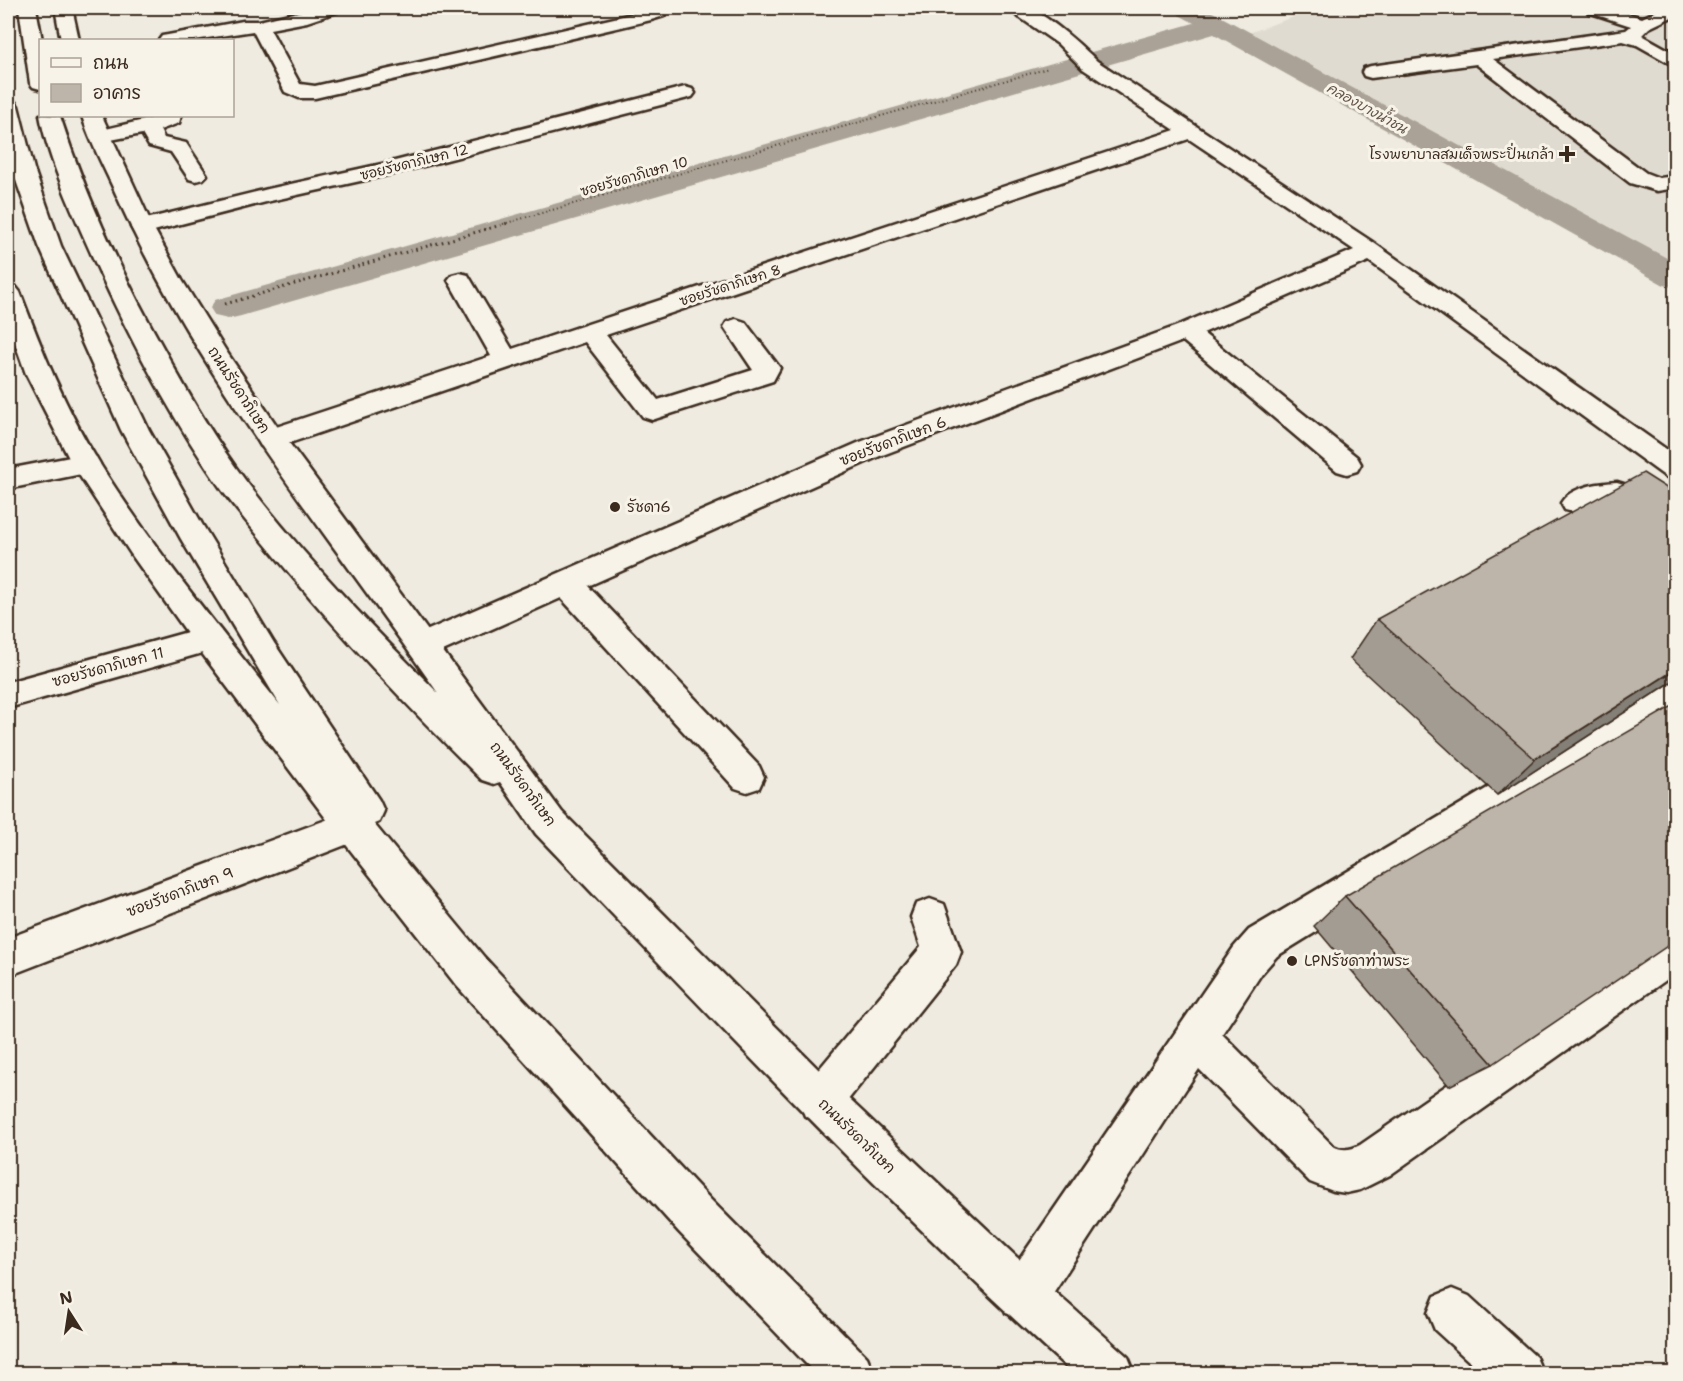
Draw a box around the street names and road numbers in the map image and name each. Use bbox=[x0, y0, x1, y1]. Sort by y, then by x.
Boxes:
street label: ซอยรัชดาภิเษก 12 bbox=[358, 140, 470, 184]
street label: ซอยรัชดาภิเษก 10 bbox=[578, 152, 690, 200]
street label: ซอยรัชดาภิเษก 8 bbox=[677, 260, 783, 310]
street label: ถนนรัชดาภิเษก bbox=[203, 343, 275, 437]
street label: ซอยรัชดาภิเษก 6 bbox=[837, 411, 949, 471]
street label: ซอยรัชดาภิเษก 11 bbox=[50, 642, 166, 692]
street label: ถนนรัชดาภิเษก bbox=[485, 738, 561, 830]
street label: ซอยรัชดาภิเษก 9 bbox=[124, 862, 236, 922]
street label: ถนนรัชดาภิเษก bbox=[814, 1094, 900, 1178]

